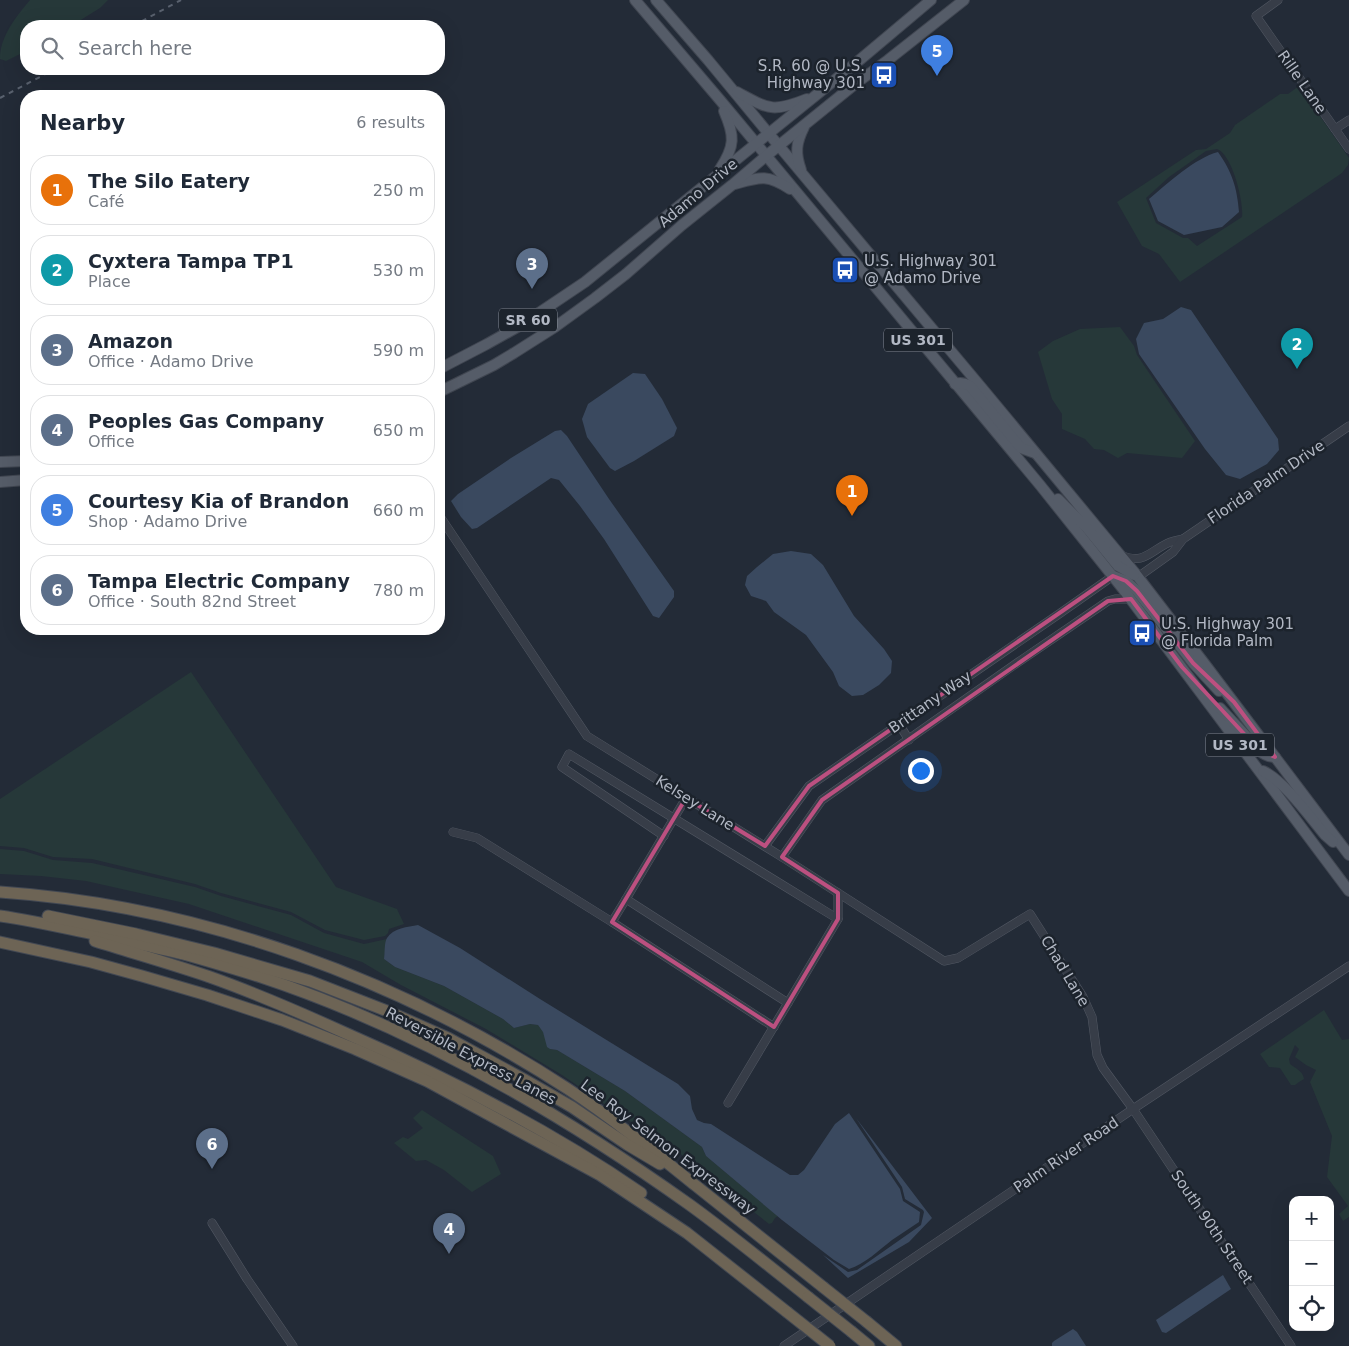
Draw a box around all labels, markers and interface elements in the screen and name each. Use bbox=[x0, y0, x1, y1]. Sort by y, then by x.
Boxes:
search box bbox=[20, 20, 445, 75]
icon: search bbox=[38, 34, 66, 62]
pin: 5 bbox=[921, 35, 953, 76]
text: Search here bbox=[78, 37, 192, 59]
street label: Rille Lane bbox=[1274, 47, 1330, 117]
place label: S.R. 60 @ U.S. Highway 301 bbox=[758, 57, 865, 92]
bus stop icon: S.R. 60 @ U.S. Highway 301 bbox=[869, 60, 899, 90]
text: Nearby bbox=[40, 111, 125, 135]
text: 6 results bbox=[356, 113, 425, 132]
street label: Adamo Drive bbox=[655, 155, 741, 231]
text: The Silo Eatery bbox=[88, 170, 250, 192]
text: 1 bbox=[51, 181, 63, 200]
text: 250 m bbox=[373, 181, 424, 200]
text: Café bbox=[88, 192, 124, 211]
pin: 3 bbox=[516, 248, 548, 289]
text: Cyxtera Tampa TP1 bbox=[88, 250, 294, 272]
place label: U.S. Highway 301 @ Adamo Drive bbox=[864, 252, 997, 287]
bus stop icon: U.S. Highway 301 @ Adamo Drive bbox=[830, 255, 860, 285]
text: 2 bbox=[51, 261, 63, 280]
text: 530 m bbox=[373, 261, 424, 280]
text: Place bbox=[88, 272, 131, 291]
road number: SR 60 bbox=[499, 308, 557, 332]
road number: US 301 bbox=[884, 328, 952, 352]
pin: 2 bbox=[1281, 328, 1313, 369]
text: Amazon bbox=[88, 330, 173, 352]
text: 3 bbox=[51, 341, 63, 360]
text: 590 m bbox=[373, 341, 424, 360]
text: Office · Adamo Drive bbox=[88, 352, 254, 371]
text: Peoples Gas Company bbox=[88, 410, 324, 432]
text: 4 bbox=[51, 421, 63, 440]
text: 650 m bbox=[373, 421, 424, 440]
text: Office bbox=[88, 432, 135, 451]
street label: Florida Palm Drive bbox=[1204, 436, 1328, 528]
pin: 1 bbox=[836, 475, 868, 516]
text: Courtesy Kia of Brandon bbox=[88, 490, 349, 512]
text: 5 bbox=[51, 501, 63, 520]
text: 660 m bbox=[373, 501, 424, 520]
text: Shop · Adamo Drive bbox=[88, 512, 247, 531]
text: Tampa Electric Company bbox=[88, 570, 350, 592]
text: 6 bbox=[51, 581, 63, 600]
text: 780 m bbox=[373, 581, 424, 600]
text: Office · South 82nd Street bbox=[88, 592, 296, 611]
place label: U.S. Highway 301 @ Florida Palm bbox=[1161, 615, 1294, 650]
bus stop icon: U.S. Highway 301 @ Florida Palm bbox=[1127, 618, 1157, 648]
street label: Brittany Way bbox=[885, 667, 975, 737]
road number: US 301 bbox=[1206, 734, 1274, 756]
your location bbox=[908, 758, 934, 784]
street label: Kelsey Lane bbox=[652, 772, 738, 834]
street label: Chad Lane bbox=[1037, 932, 1093, 1010]
street label: Reversible Express Lanes bbox=[383, 1003, 559, 1109]
street label: Lee Roy Selmon Expressway bbox=[577, 1075, 759, 1219]
street label: Palm River Road bbox=[1010, 1113, 1122, 1197]
pin: 6 bbox=[196, 1128, 228, 1169]
street label: South 90th Street bbox=[1167, 1167, 1257, 1287]
map controls bbox=[1289, 1196, 1334, 1331]
button: + bbox=[1289, 1196, 1334, 1241]
pin: 4 bbox=[433, 1213, 465, 1254]
button: − bbox=[1289, 1241, 1334, 1286]
button: locate bbox=[1289, 1286, 1334, 1331]

